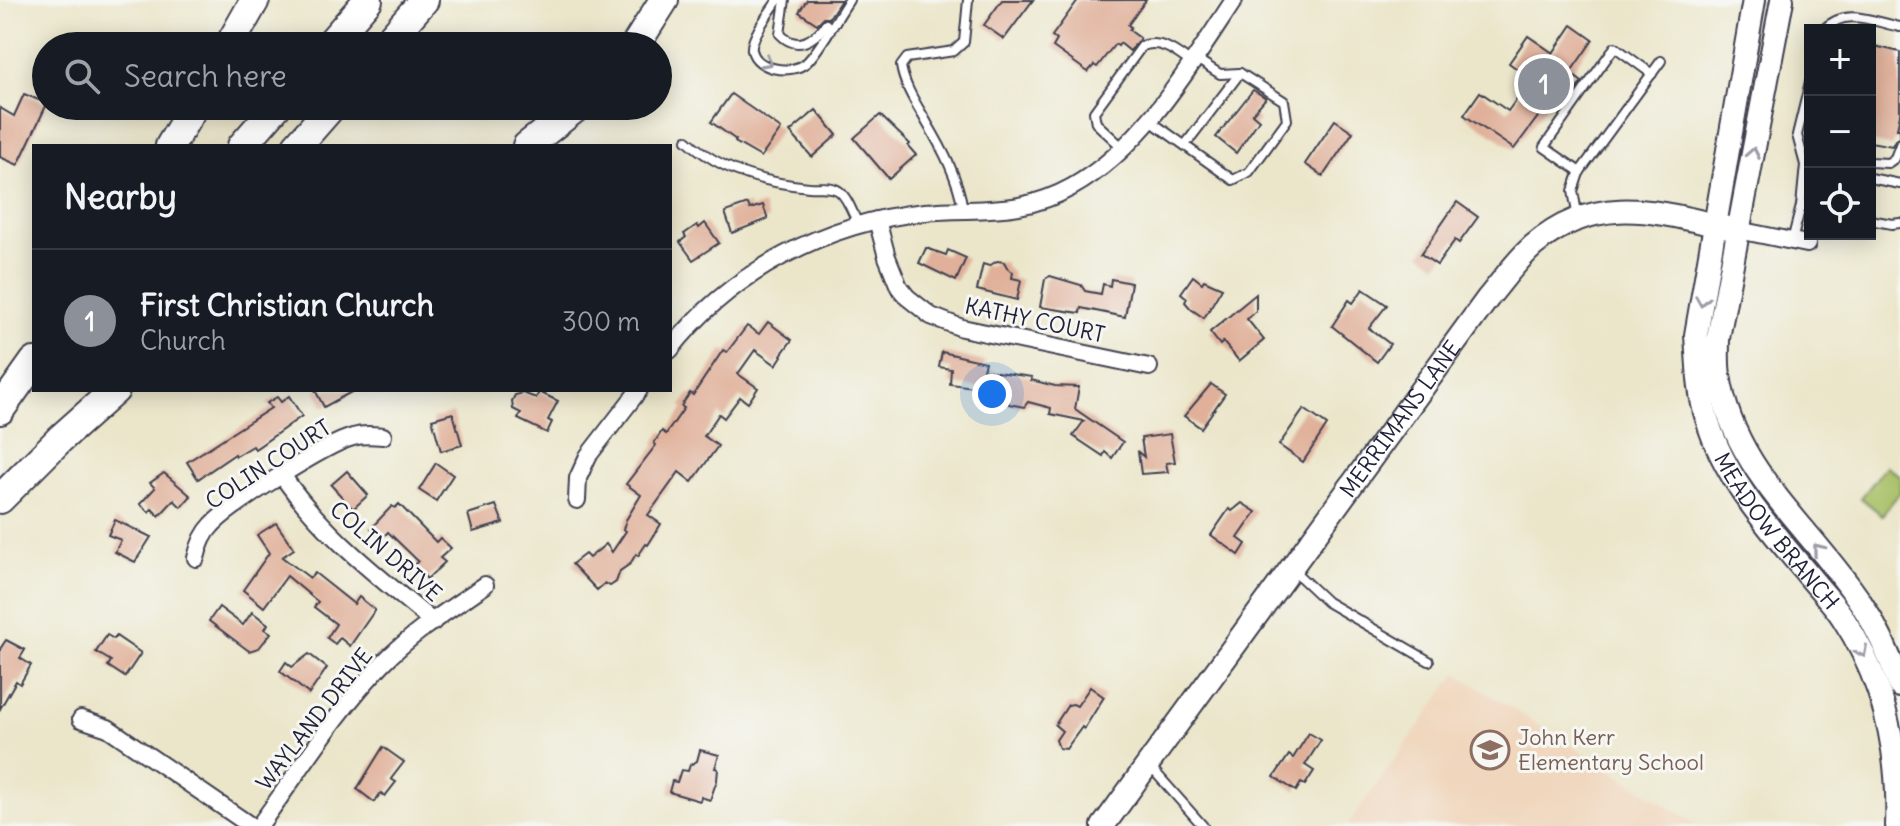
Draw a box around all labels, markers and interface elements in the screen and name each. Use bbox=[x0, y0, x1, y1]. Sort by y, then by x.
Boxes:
map controls bbox=[1804, 24, 1876, 240]
button: + bbox=[1804, 24, 1876, 96]
search box bbox=[32, 32, 672, 120]
one-way arrow bbox=[759, 53, 773, 68]
icon: search bbox=[60, 54, 104, 98]
pin: 1 bbox=[1518, 54, 1570, 114]
text: Search here bbox=[124, 57, 287, 95]
button: − bbox=[1804, 96, 1876, 168]
one-way arrow bbox=[1744, 147, 1761, 160]
button: locate bbox=[1804, 168, 1876, 240]
text: Nearby bbox=[64, 175, 177, 218]
text: First Christian Church bbox=[140, 286, 434, 324]
street label: KATHY COURT bbox=[962, 291, 1108, 349]
one-way arrow bbox=[1694, 295, 1711, 308]
text: 1 bbox=[85, 305, 95, 338]
text: 300 m bbox=[562, 305, 640, 338]
text: Church bbox=[140, 324, 226, 357]
street label: MERRIMANS LANE bbox=[1333, 335, 1466, 503]
your location bbox=[972, 374, 1012, 414]
street label: COLIN COURT bbox=[200, 413, 336, 515]
street label: MEADOW BRANCH bbox=[1708, 448, 1845, 615]
street label: COLIN DRIVE bbox=[324, 495, 448, 607]
one-way arrow bbox=[1813, 543, 1828, 558]
street label: WAYLAND DRIVE bbox=[250, 642, 378, 796]
one-way arrow bbox=[1852, 643, 1867, 658]
place label: John Kerr Elementary School bbox=[1518, 723, 1704, 776]
school or university icon: John Kerr Elementary School bbox=[1469, 729, 1511, 771]

